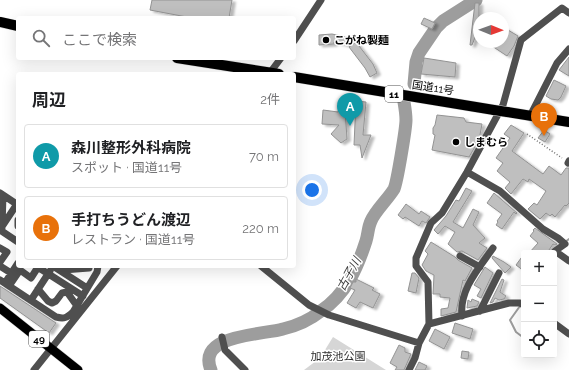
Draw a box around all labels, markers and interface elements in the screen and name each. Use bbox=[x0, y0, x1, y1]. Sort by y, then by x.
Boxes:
north arrow bbox=[473, 12, 509, 48]
search box bbox=[16, 16, 296, 60]
icon: search bbox=[30, 27, 52, 49]
text: ここで検索 bbox=[62, 31, 137, 49]
place label: こがね製麺 bbox=[334, 34, 389, 47]
marker: こがね製麺 bbox=[321, 35, 331, 45]
street label: 国道11号 bbox=[411, 78, 455, 98]
road number: 11 bbox=[385, 86, 403, 102]
text: 周辺 bbox=[32, 90, 66, 110]
text: 2件 bbox=[260, 92, 280, 107]
pin: A bbox=[337, 93, 363, 126]
pin: B bbox=[531, 103, 557, 136]
place label: しまむら bbox=[464, 136, 508, 149]
marker: しまむら bbox=[451, 137, 461, 147]
text: 森川整形外科病院 bbox=[71, 139, 191, 157]
text: A bbox=[42, 149, 50, 164]
text: 70 m bbox=[249, 149, 279, 164]
text: スポット · 国道11号 bbox=[71, 160, 182, 175]
your location bbox=[302, 180, 322, 200]
text: 手打ちうどん渡辺 bbox=[71, 211, 191, 229]
text: B bbox=[42, 221, 50, 236]
text: 220 m bbox=[242, 221, 279, 236]
text: レストラン · 国道11号 bbox=[71, 232, 195, 247]
map controls bbox=[521, 250, 557, 358]
button: + bbox=[521, 250, 557, 286]
water label: 古子川 bbox=[334, 253, 365, 293]
button: − bbox=[521, 286, 557, 322]
button: locate bbox=[521, 322, 557, 358]
road number: 49 bbox=[29, 331, 49, 347]
park label: 加茂池公園 bbox=[311, 350, 366, 363]

